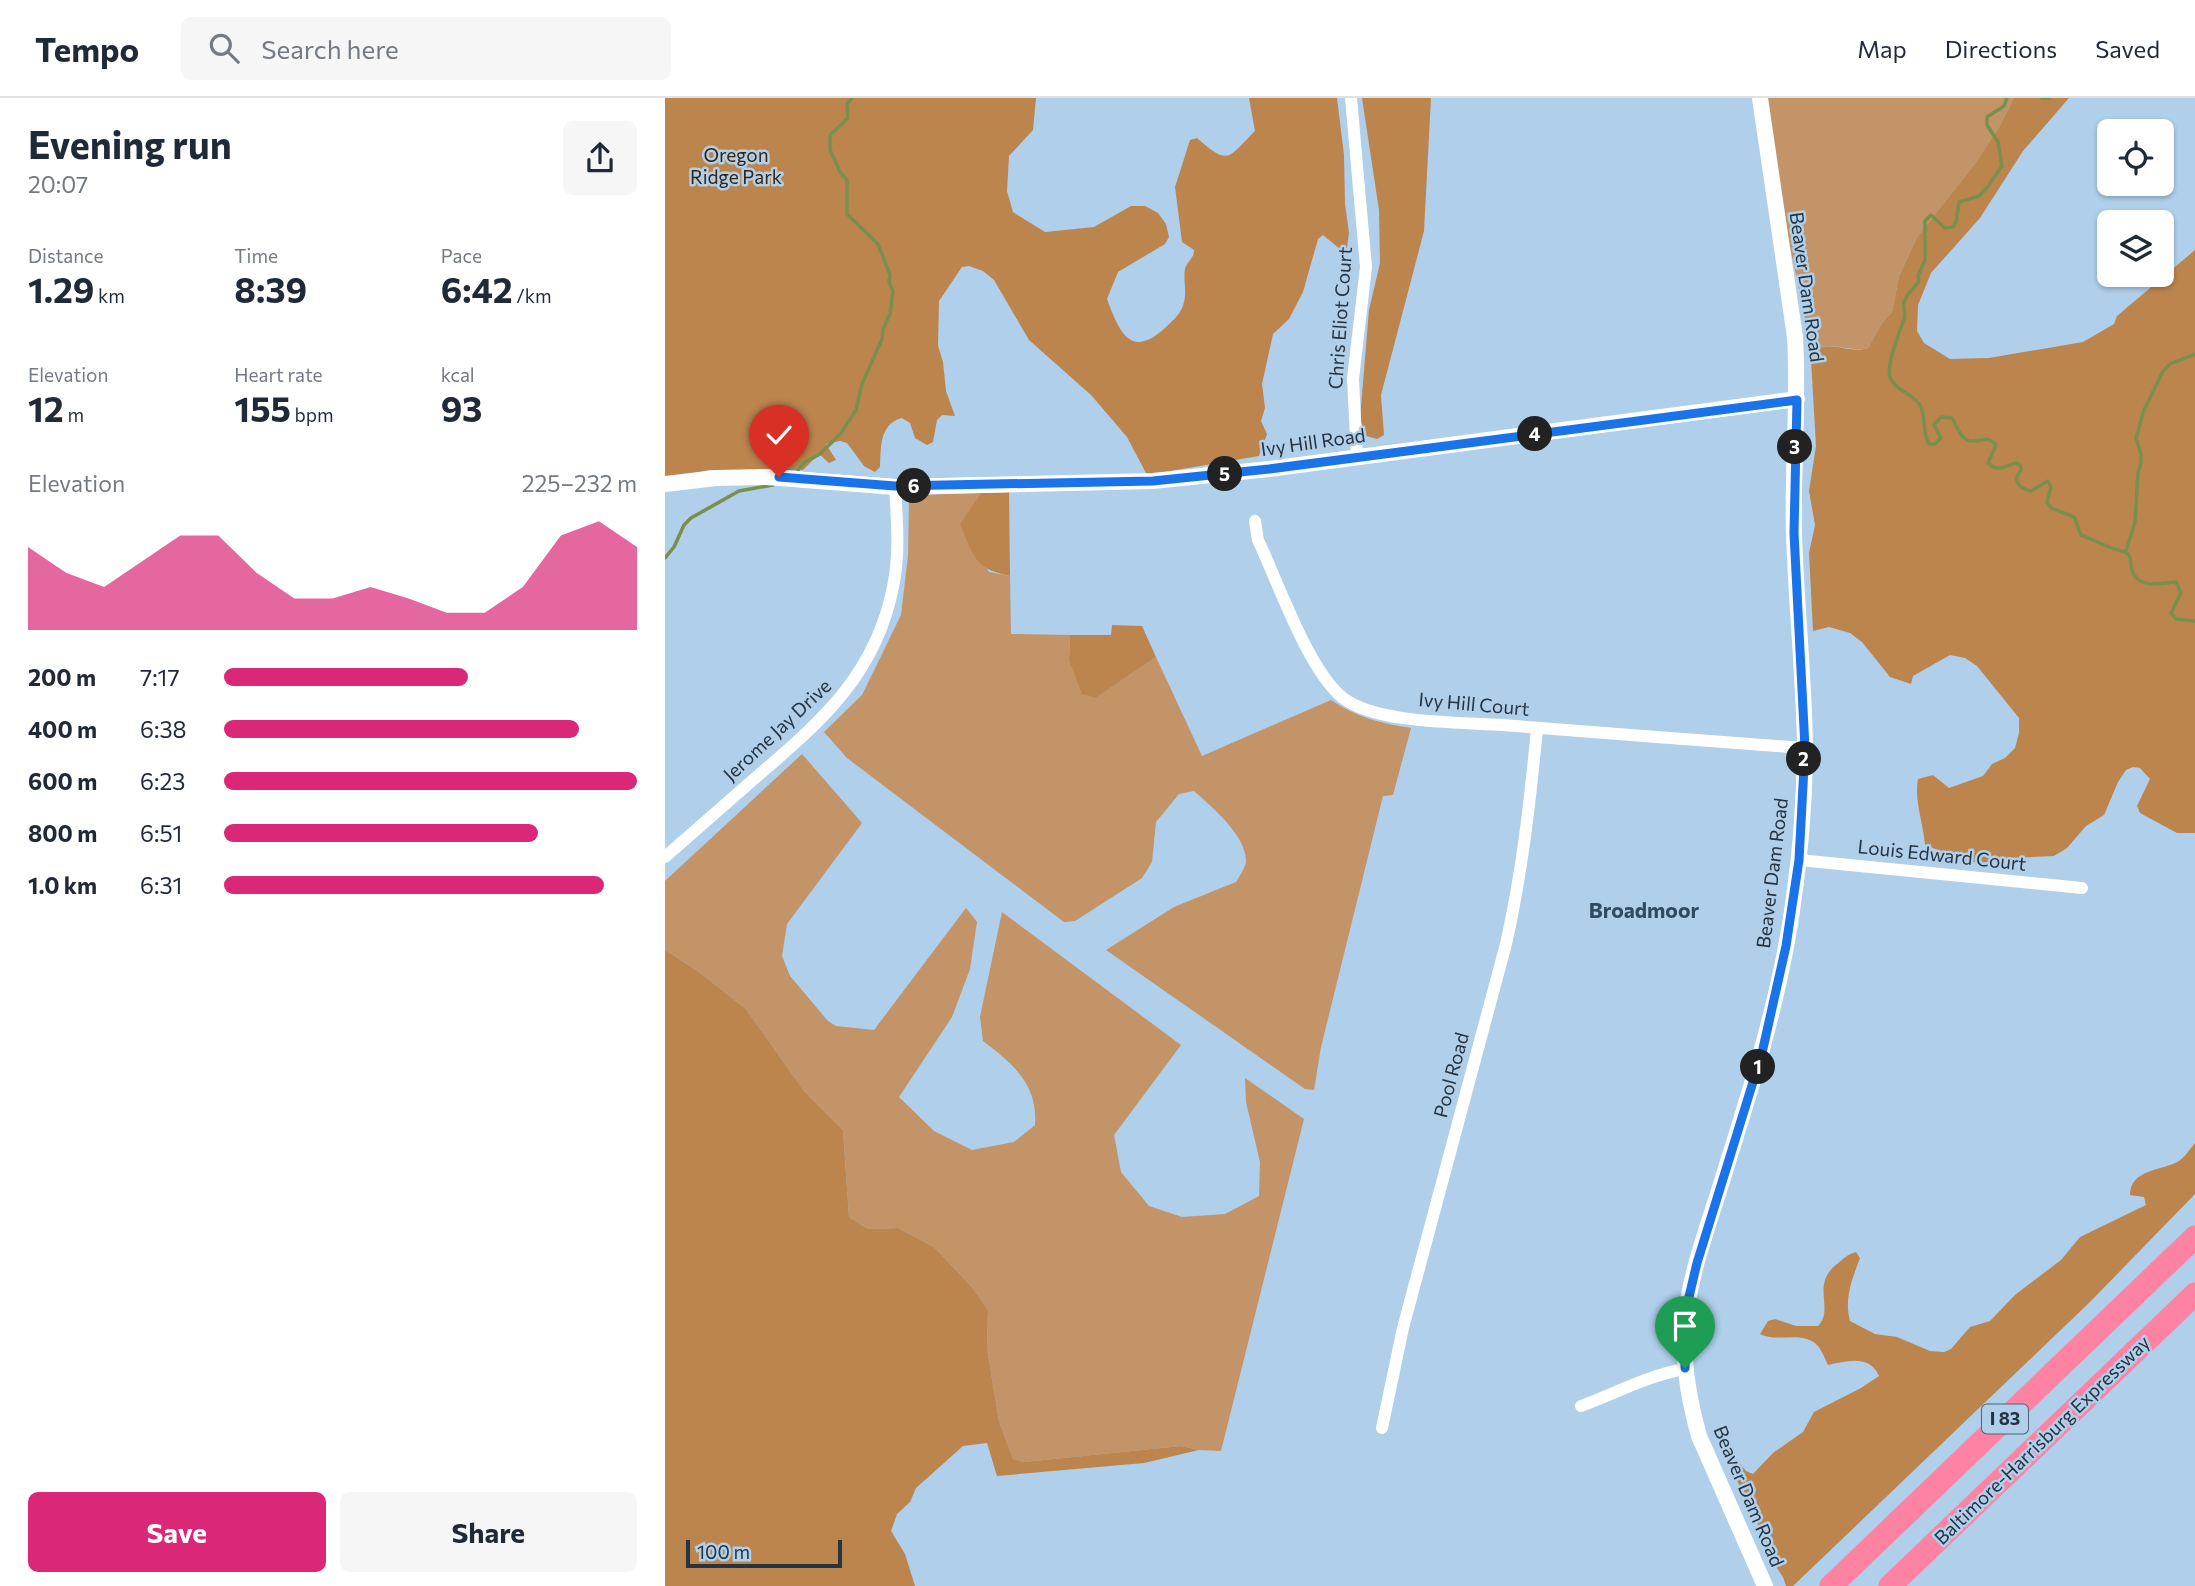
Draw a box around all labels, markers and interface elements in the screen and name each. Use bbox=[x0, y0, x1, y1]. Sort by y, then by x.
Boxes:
search box bbox=[181, 17, 671, 80]
text: Tempo bbox=[35, 28, 139, 69]
icon: search bbox=[205, 29, 243, 67]
text: Search here bbox=[261, 33, 399, 64]
text: Map bbox=[1857, 34, 1907, 63]
text: Directions bbox=[1945, 34, 2057, 63]
text: Saved bbox=[2095, 34, 2160, 63]
map controls bbox=[2097, 119, 2174, 287]
button: locate bbox=[2097, 119, 2174, 196]
text: Evening run bbox=[28, 120, 232, 167]
button: share bbox=[563, 121, 637, 195]
park label: Oregon Ridge Park bbox=[690, 143, 782, 188]
text: 20:07 bbox=[28, 170, 88, 198]
street label: Beaver Dam Road bbox=[1786, 210, 1829, 363]
button: layers bbox=[2097, 210, 2174, 287]
text: Distance bbox=[28, 244, 104, 267]
text: Time bbox=[234, 244, 278, 267]
text: Pace bbox=[441, 244, 482, 267]
street label: Chris Eliot Court bbox=[1323, 246, 1356, 390]
text: 1.29 bbox=[28, 267, 94, 310]
text: 8:39 bbox=[234, 267, 307, 310]
text: 6:42 bbox=[441, 267, 513, 310]
text: km bbox=[94, 284, 125, 307]
text: /km bbox=[513, 284, 552, 307]
text: Elevation bbox=[28, 363, 108, 386]
text: Heart rate bbox=[234, 363, 323, 386]
text: kcal bbox=[441, 363, 475, 386]
text: 12 bbox=[28, 386, 64, 429]
text: 155 bbox=[234, 386, 291, 429]
text: 93 bbox=[441, 386, 482, 429]
text: m bbox=[64, 403, 84, 426]
text: bpm bbox=[291, 403, 334, 426]
pin bbox=[749, 405, 809, 477]
icon: check bbox=[760, 416, 798, 454]
pin: 4 bbox=[1517, 416, 1553, 452]
text: 4 bbox=[1529, 422, 1540, 445]
street label: Ivy Hill Road bbox=[1259, 423, 1367, 460]
pin: 3 bbox=[1777, 430, 1813, 464]
text: 3 bbox=[1789, 435, 1800, 458]
pin: 5 bbox=[1207, 456, 1243, 492]
text: 5 bbox=[1219, 462, 1230, 485]
pin: 6 bbox=[897, 468, 931, 504]
text: Elevation bbox=[28, 469, 125, 497]
text: 225–232 m bbox=[522, 469, 637, 497]
text: 6 bbox=[908, 474, 919, 497]
text: 200 m bbox=[28, 663, 96, 691]
text: 7:17 bbox=[140, 663, 180, 691]
street label: Jerome Jay Drive bbox=[718, 674, 835, 785]
street label: Ivy Hill Court bbox=[1418, 687, 1531, 720]
text: 400 m bbox=[28, 715, 97, 743]
text: 6:38 bbox=[140, 715, 186, 743]
pin: 2 bbox=[1787, 742, 1821, 776]
text: 2 bbox=[1798, 747, 1809, 770]
text: 600 m bbox=[28, 767, 97, 795]
text: 6:23 bbox=[140, 767, 185, 795]
street label: Beaver Dam Road bbox=[1751, 797, 1792, 949]
text: 800 m bbox=[28, 819, 97, 847]
text: 6:51 bbox=[140, 819, 182, 847]
street label: Louis Edward Court bbox=[1857, 834, 2028, 875]
text: 1.0 km bbox=[28, 871, 97, 899]
text: 6:31 bbox=[140, 871, 182, 899]
district label: Broadmoor bbox=[1589, 897, 1699, 922]
street label: Pool Road bbox=[1428, 1030, 1473, 1120]
pin: 1 bbox=[1741, 1049, 1775, 1084]
text: 1 bbox=[1753, 1055, 1762, 1078]
pin bbox=[1655, 1296, 1715, 1368]
icon: arrive bbox=[1666, 1307, 1704, 1345]
street label: Baltimore-Harrisburg Expressway bbox=[1929, 1330, 2154, 1549]
road number: I 83 bbox=[1982, 1404, 2028, 1434]
street label: Beaver Dam Road bbox=[1709, 1422, 1790, 1570]
button: Save bbox=[28, 1492, 326, 1572]
button: Share bbox=[340, 1492, 637, 1572]
scale bar bbox=[686, 1537, 842, 1569]
text: 100 m bbox=[697, 1540, 750, 1563]

